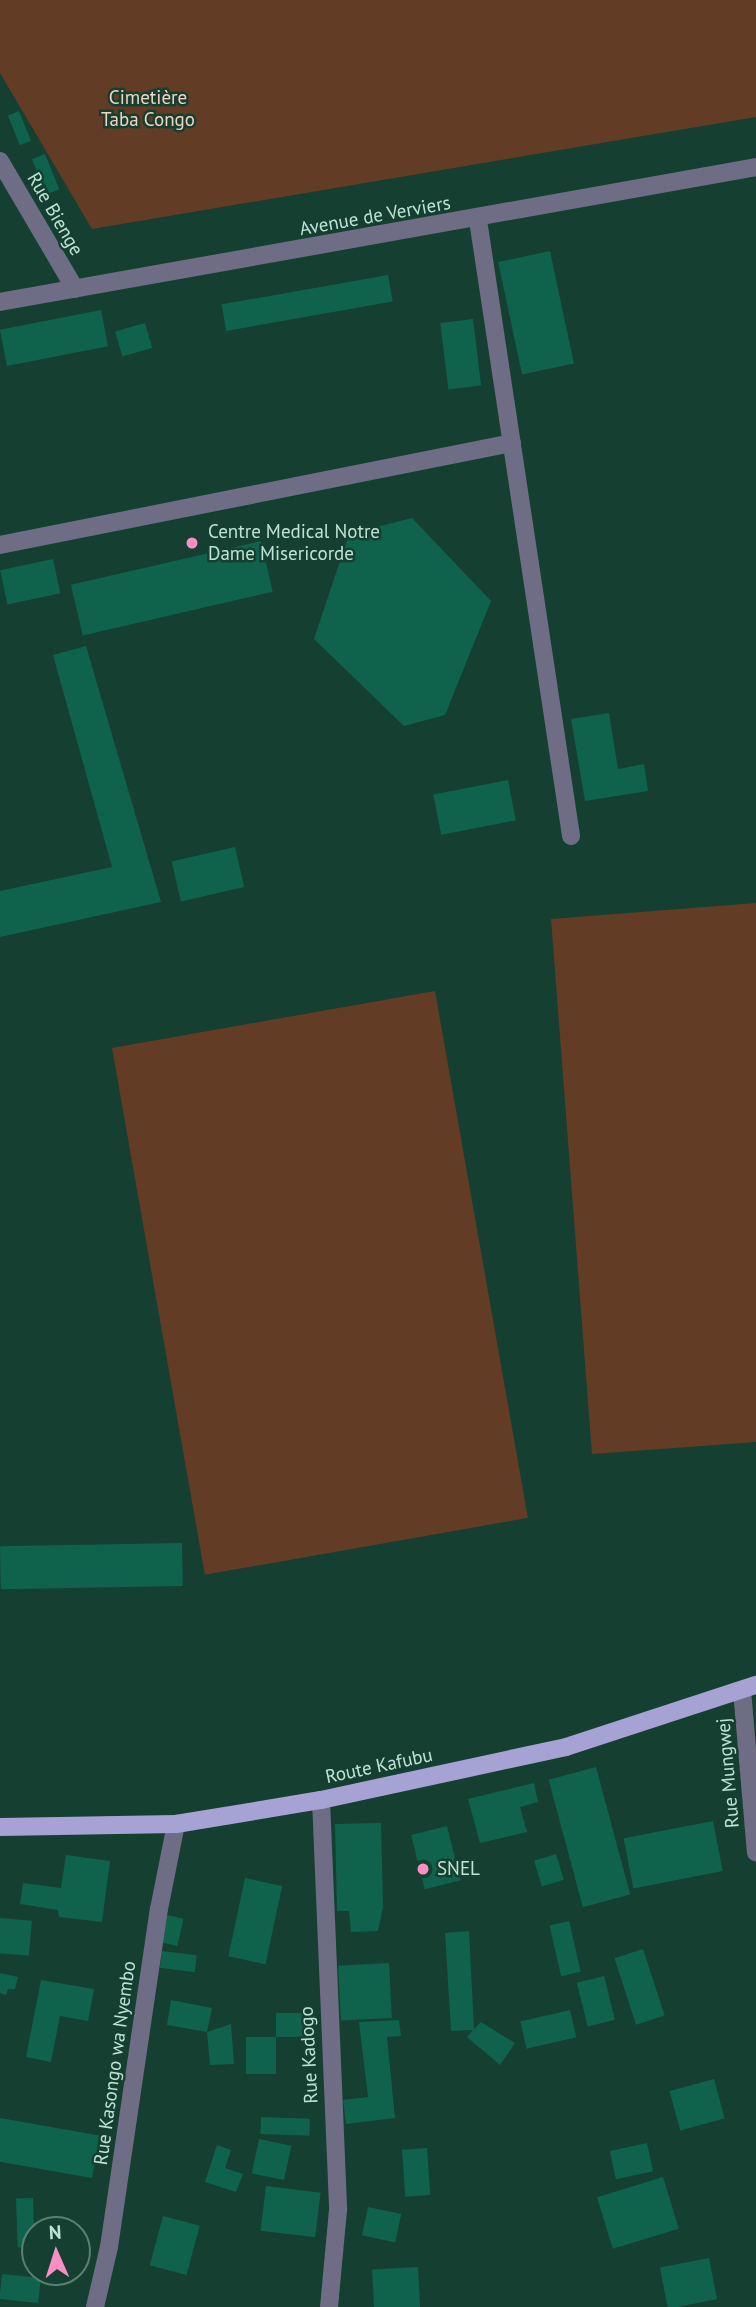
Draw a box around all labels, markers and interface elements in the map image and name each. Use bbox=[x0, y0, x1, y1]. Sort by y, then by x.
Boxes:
park label: Cimetière Taba Congo bbox=[101, 87, 195, 131]
street label: Rue Bienge bbox=[22, 168, 88, 260]
street label: Avenue de Verviers bbox=[297, 191, 453, 241]
place label: Centre Medical Notre Dame Misericorde bbox=[208, 521, 380, 565]
marker: Centre Medical Notre Dame Misericorde bbox=[182, 533, 202, 553]
street label: Rue Mungwej bbox=[712, 1717, 744, 1829]
street label: Route Kafubu bbox=[323, 1744, 435, 1788]
place label: SNEL bbox=[437, 1858, 480, 1880]
marker: SNEL bbox=[415, 1861, 431, 1877]
street label: Rue Kasongo wa Nyembo bbox=[89, 1959, 141, 2167]
street label: Rue Kadogo bbox=[295, 2006, 323, 2104]
north arrow bbox=[21, 2216, 91, 2286]
text: N bbox=[48, 2220, 62, 2244]

